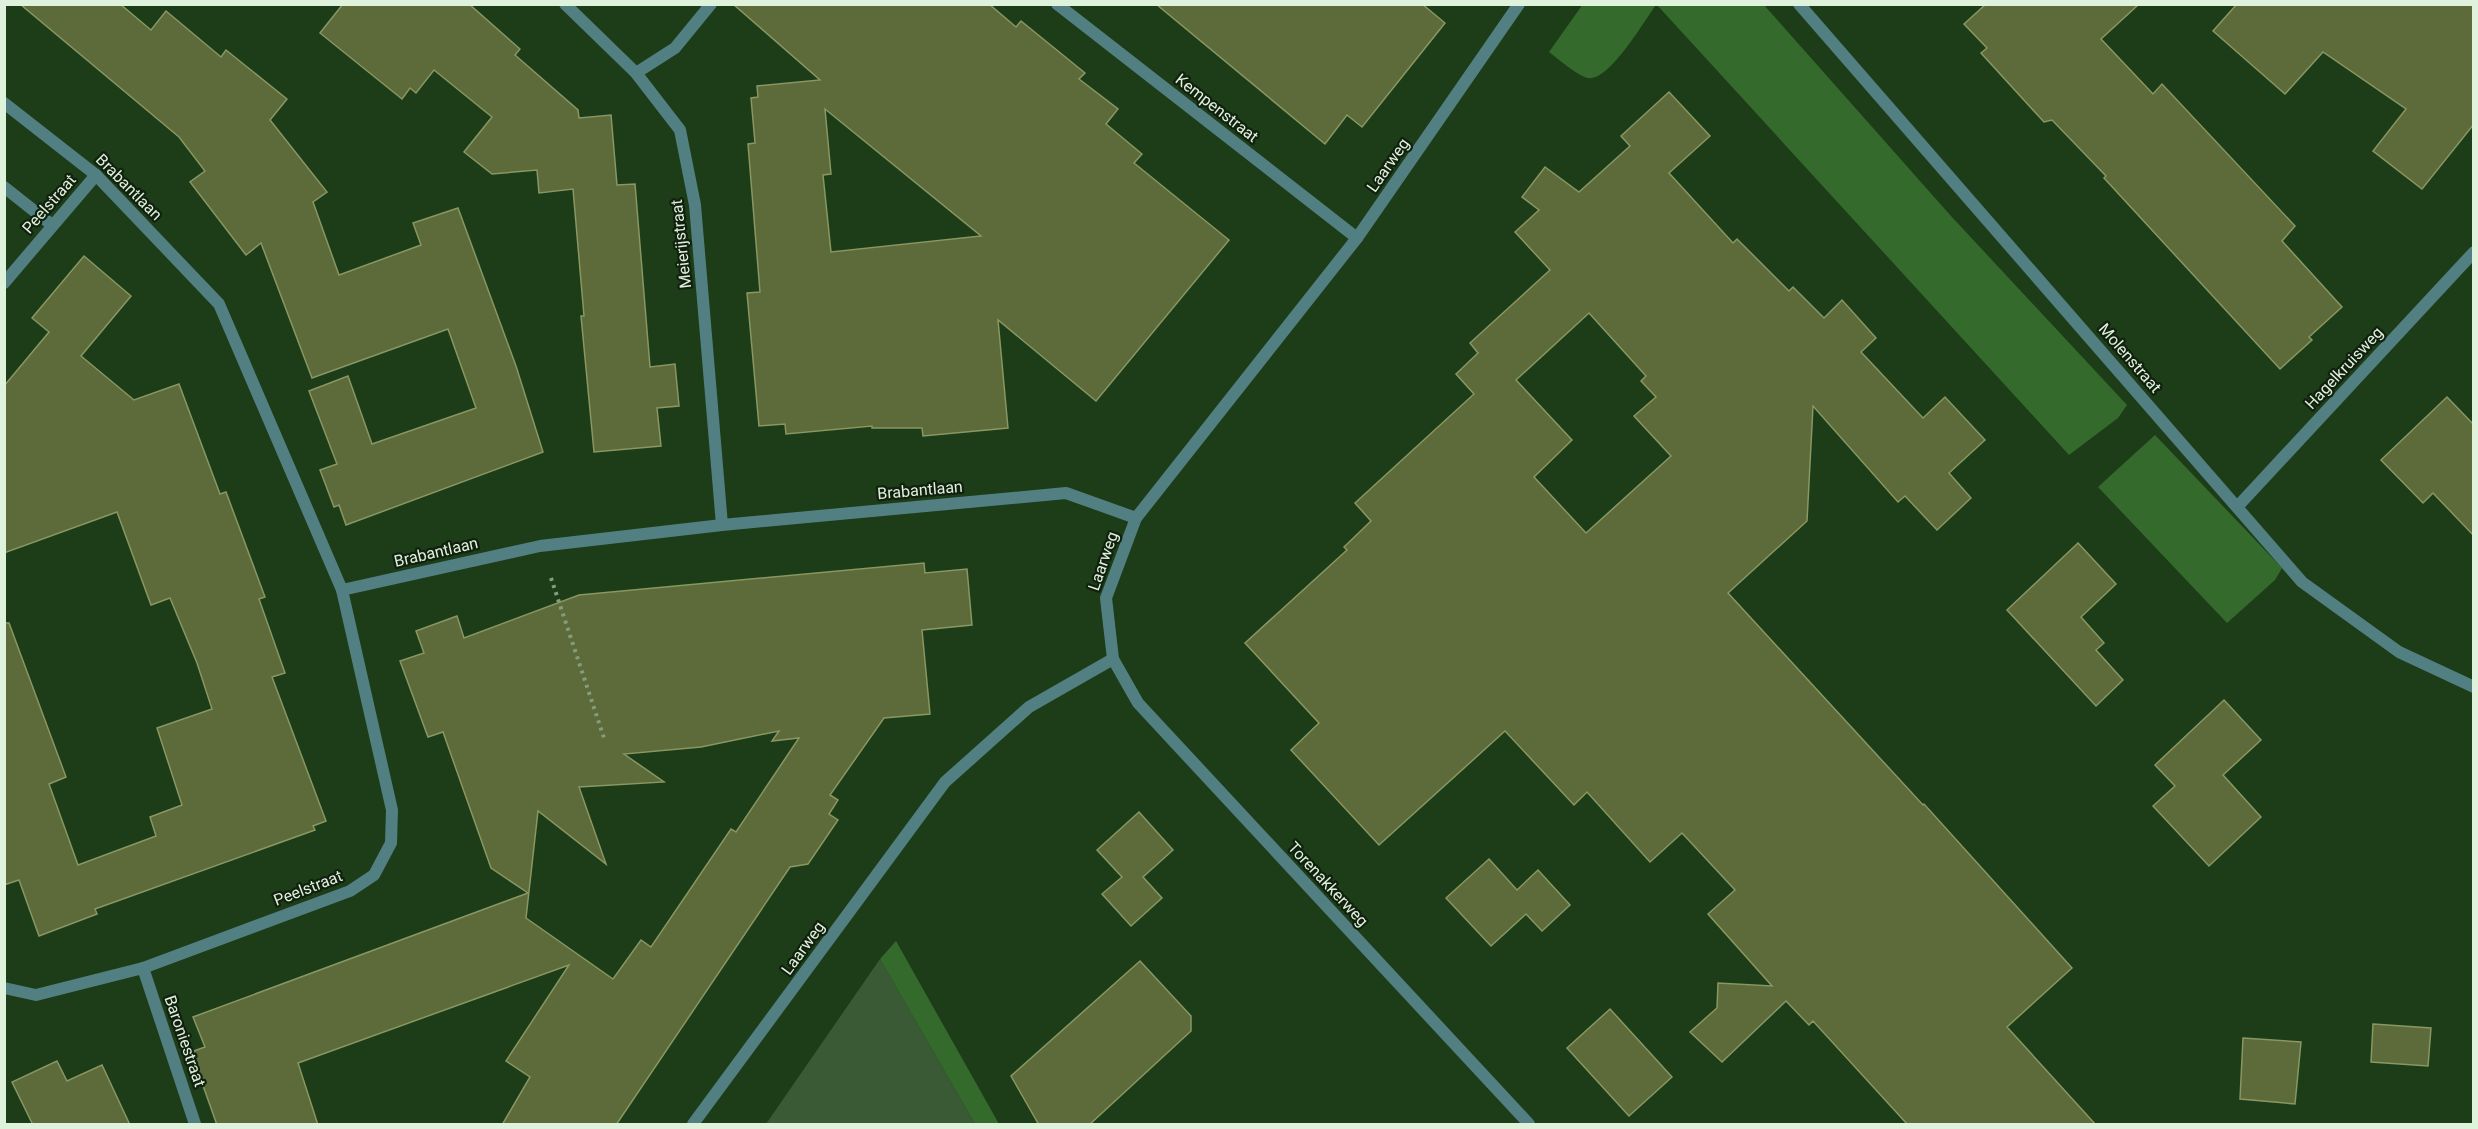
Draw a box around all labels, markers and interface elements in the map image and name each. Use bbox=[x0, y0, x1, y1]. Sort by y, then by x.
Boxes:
street label: Kempenstraat bbox=[1172, 70, 1262, 146]
street label: Laarweg bbox=[1363, 135, 1413, 195]
street label: Brabantlaan bbox=[92, 150, 166, 224]
street label: Peelstraat bbox=[18, 171, 80, 237]
street label: Meierijstraat bbox=[667, 199, 695, 289]
street label: Molenstraat bbox=[2095, 319, 2165, 397]
street label: Hagelkruisweg bbox=[2301, 323, 2387, 413]
street label: Brabantlaan bbox=[876, 477, 964, 503]
street label: Laarweg bbox=[1084, 529, 1122, 593]
street label: Brabantlaan bbox=[392, 533, 480, 571]
street label: Torenakkerweg bbox=[1284, 838, 1372, 930]
street label: Peelstraat bbox=[271, 866, 345, 910]
street label: Laarweg bbox=[777, 918, 829, 978]
street label: Baroniestraat bbox=[160, 993, 210, 1089]

